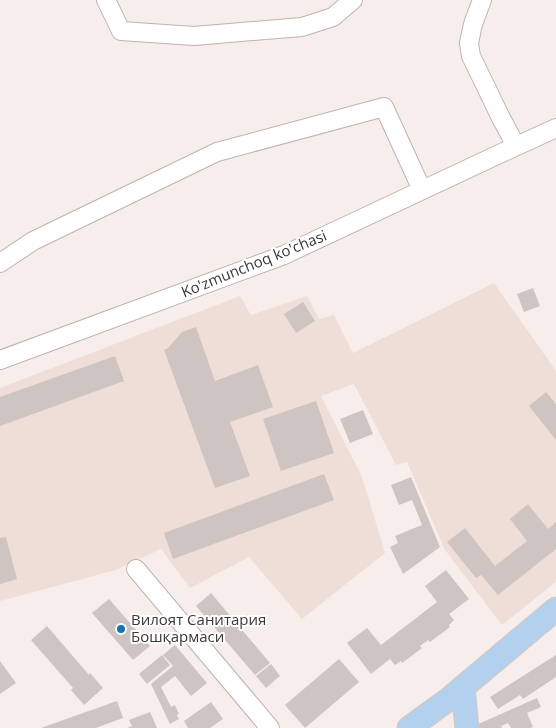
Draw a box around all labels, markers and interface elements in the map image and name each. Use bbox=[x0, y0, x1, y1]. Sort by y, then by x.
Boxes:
street label: Ko'zmunchoq ko'chasi bbox=[178, 225, 329, 301]
place label: Вилоят Санитария Бошқармаси bbox=[131, 609, 266, 646]
marker: Вилоят Санитария Бошқармаси bbox=[115, 623, 127, 635]

